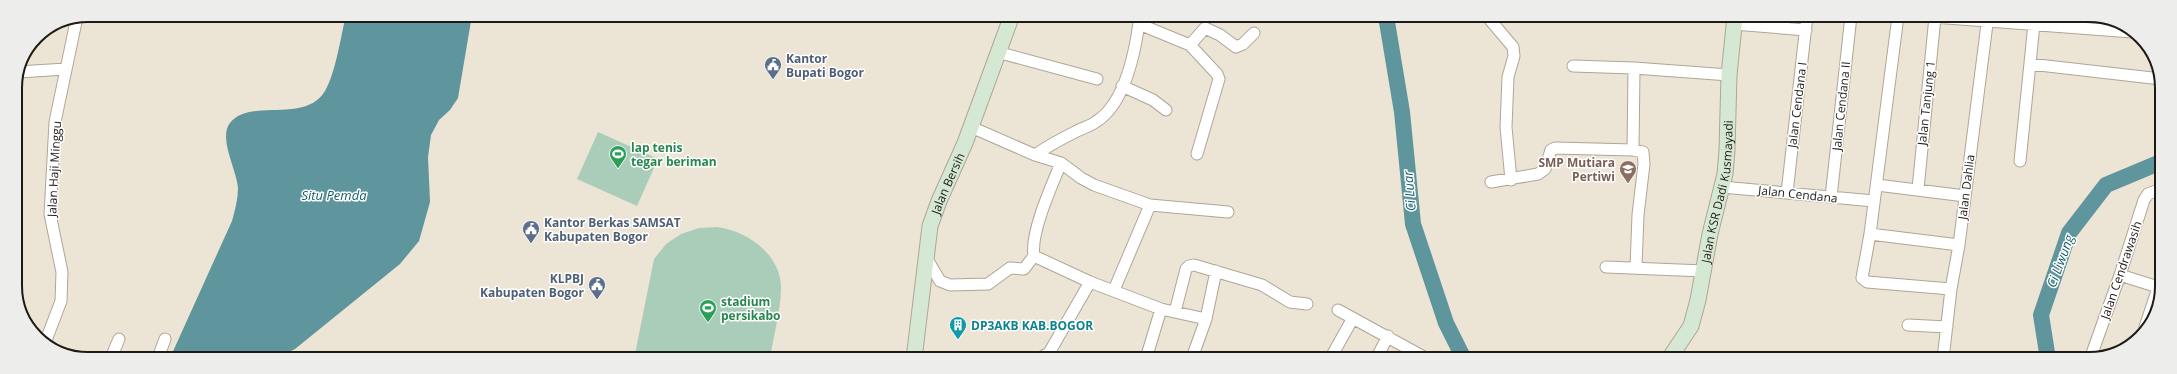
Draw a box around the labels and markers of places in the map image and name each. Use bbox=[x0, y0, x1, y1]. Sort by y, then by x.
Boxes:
place label: Kantor Bupati Bogor bbox=[786, 50, 864, 81]
public building icon: Kantor Bupati Bogor bbox=[763, 55, 783, 80]
place label: lap tenis tegar beriman bbox=[631, 139, 717, 170]
sports icon: lap tenis tegar beriman bbox=[608, 144, 628, 169]
place label: SMP Mutiara Pertiwi bbox=[1538, 154, 1615, 185]
school or university icon: SMP Mutiara Pertiwi bbox=[1618, 159, 1638, 184]
place label: Kantor Berkas SAMSAT Kabupaten Bogor bbox=[544, 214, 681, 245]
public building icon: Kantor Berkas SAMSAT Kabupaten Bogor bbox=[521, 219, 541, 244]
place label: KLPBJ Kabupaten Bogor bbox=[480, 270, 585, 301]
public building icon: KLPBJ Kabupaten Bogor bbox=[587, 275, 607, 300]
place label: stadium persikabo bbox=[721, 293, 780, 324]
sports icon: stadium persikabo bbox=[698, 298, 718, 323]
building icon: DP3AKB KAB.BOGOR bbox=[948, 315, 968, 340]
place label: DP3AKB KAB.BOGOR bbox=[971, 317, 1093, 334]

